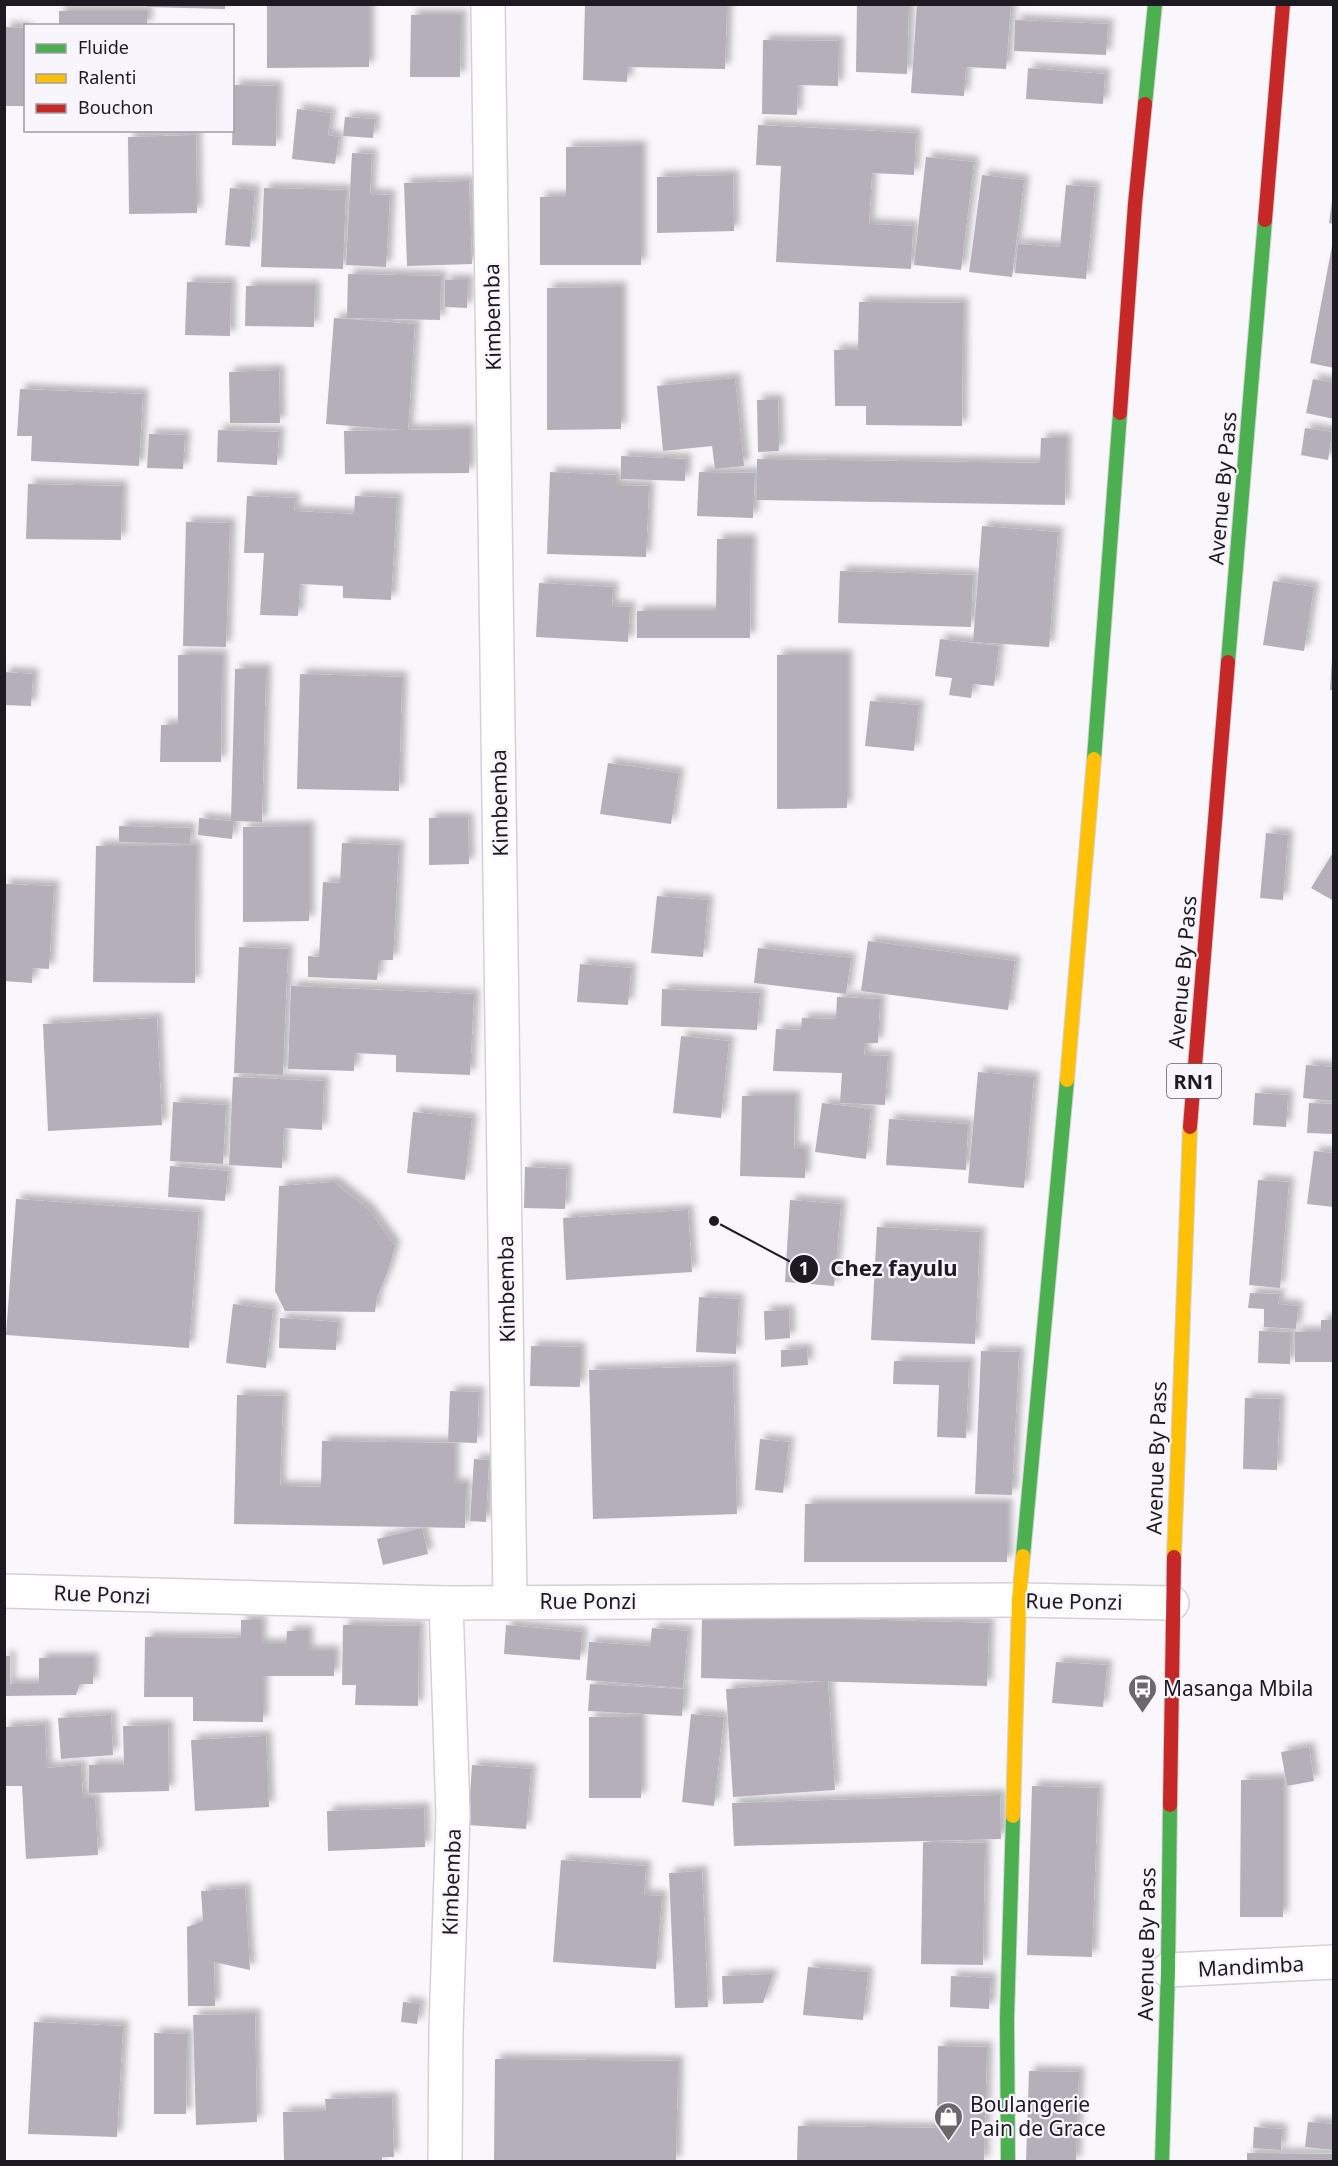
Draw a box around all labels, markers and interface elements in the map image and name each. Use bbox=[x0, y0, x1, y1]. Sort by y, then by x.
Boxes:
legend bbox=[24, 24, 234, 132]
text: Fluide bbox=[78, 35, 129, 59]
text: Ralenti bbox=[78, 65, 136, 89]
text: Bouchon bbox=[78, 95, 154, 119]
street label: Kimbemba bbox=[477, 263, 507, 371]
street label: Avenue By Pass bbox=[1201, 410, 1243, 566]
street label: Kimbemba bbox=[484, 749, 514, 857]
street label: Avenue By Pass bbox=[1161, 894, 1203, 1050]
road number: RN1 bbox=[1167, 1064, 1221, 1098]
street label: Kimbemba bbox=[491, 1235, 521, 1343]
callout: Chez fayulu bbox=[789, 1249, 970, 1289]
text: Chez fayulu bbox=[830, 1252, 958, 1282]
text: 1 bbox=[799, 1256, 809, 1280]
street label: Avenue By Pass bbox=[1139, 1381, 1173, 1535]
street label: Rue Ponzi bbox=[53, 1578, 151, 1610]
street label: Rue Ponzi bbox=[1025, 1586, 1123, 1616]
street label: Rue Ponzi bbox=[539, 1587, 637, 1615]
bus stop icon: Masanga Mbila bbox=[1126, 1672, 1158, 1714]
place label: Masanga Mbila bbox=[1163, 1674, 1313, 1702]
street label: Kimbemba bbox=[435, 1828, 467, 1936]
street label: Avenue By Pass bbox=[1131, 1867, 1161, 2021]
street label: Mandimba bbox=[1197, 1949, 1305, 1983]
place label: Boulangerie Pain de Grace bbox=[970, 2090, 1106, 2142]
shop icon: Boulangerie Pain de Grace bbox=[933, 2100, 965, 2142]

